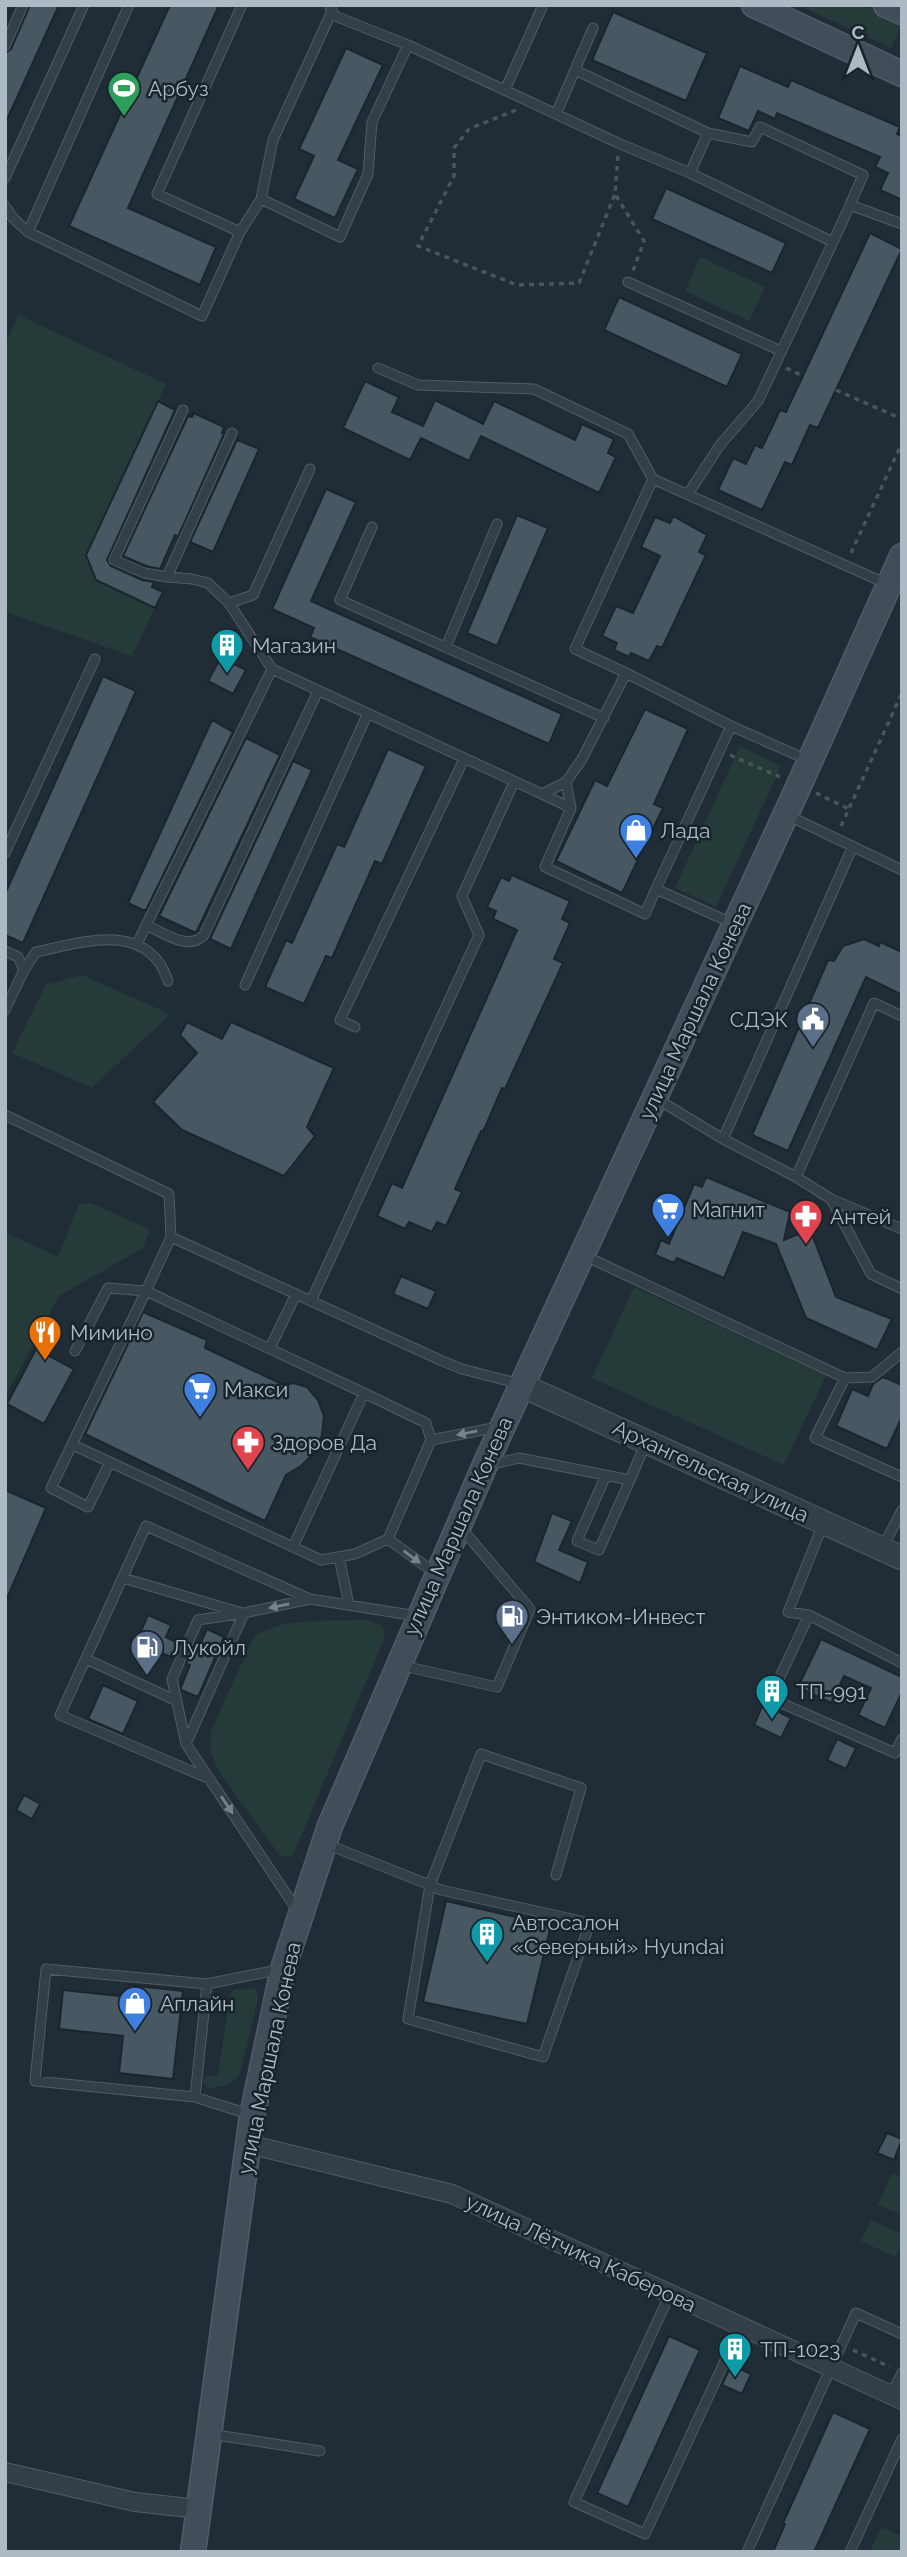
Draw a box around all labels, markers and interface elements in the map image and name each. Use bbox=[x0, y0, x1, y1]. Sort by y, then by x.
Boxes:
north arrow bbox=[823, 14, 893, 84]
text: С bbox=[851, 21, 865, 43]
sports icon: Арбуз bbox=[105, 69, 143, 118]
place label: Арбуз bbox=[148, 76, 209, 101]
building icon: Магазин bbox=[208, 626, 246, 675]
place label: Магазин bbox=[252, 633, 336, 658]
shop icon: Лада bbox=[617, 811, 655, 860]
place label: Лада bbox=[660, 818, 710, 843]
street label: улица Маршала Конева bbox=[634, 898, 756, 1124]
public building icon: СДЭК bbox=[794, 1000, 832, 1049]
place label: СДЭК bbox=[730, 1007, 788, 1032]
supermarket icon: Магнит bbox=[649, 1190, 687, 1239]
place label: Магнит bbox=[692, 1197, 765, 1222]
pharmacy icon: Антей bbox=[787, 1197, 825, 1246]
place label: Антей bbox=[830, 1204, 891, 1229]
restaurant icon: Мимино bbox=[26, 1313, 64, 1362]
place label: Мимино bbox=[70, 1320, 153, 1345]
supermarket icon: Макси bbox=[181, 1370, 219, 1419]
place label: Макси bbox=[224, 1377, 288, 1402]
street label: улица Маршала Конева bbox=[398, 1413, 518, 1639]
street label: Архангельская улица bbox=[609, 1415, 813, 1527]
pharmacy icon: Здоров Да bbox=[229, 1423, 267, 1472]
one-way arrow bbox=[455, 1428, 477, 1439]
place label: Здоров Да bbox=[272, 1430, 377, 1455]
one-way arrow bbox=[403, 1549, 421, 1564]
fuel station icon: Энтиком-Инвест bbox=[493, 1597, 531, 1646]
one-way arrow bbox=[268, 1601, 290, 1612]
place label: Энтиком-Инвест bbox=[536, 1604, 705, 1629]
fuel station icon: Лукойл bbox=[128, 1628, 166, 1677]
place label: Лукойл bbox=[172, 1635, 246, 1660]
building icon: ТП-991 bbox=[753, 1672, 791, 1721]
place label: ТП-991 bbox=[796, 1679, 866, 1704]
one-way arrow bbox=[220, 1796, 234, 1814]
place label: Автосалон «Северный» Hyundai bbox=[512, 1910, 724, 1959]
building icon: Автосалон «Северный» Hyundai bbox=[468, 1915, 506, 1964]
street label: улица Маршала Конева bbox=[232, 1940, 306, 2176]
shop icon: Аплайн bbox=[116, 1984, 154, 2033]
place label: Аплайн bbox=[160, 1991, 234, 2016]
street label: улица Лётчика Каберова bbox=[462, 2189, 700, 2317]
building icon: ТП-1023 bbox=[716, 2330, 754, 2379]
place label: ТП-1023 bbox=[760, 2337, 841, 2362]

